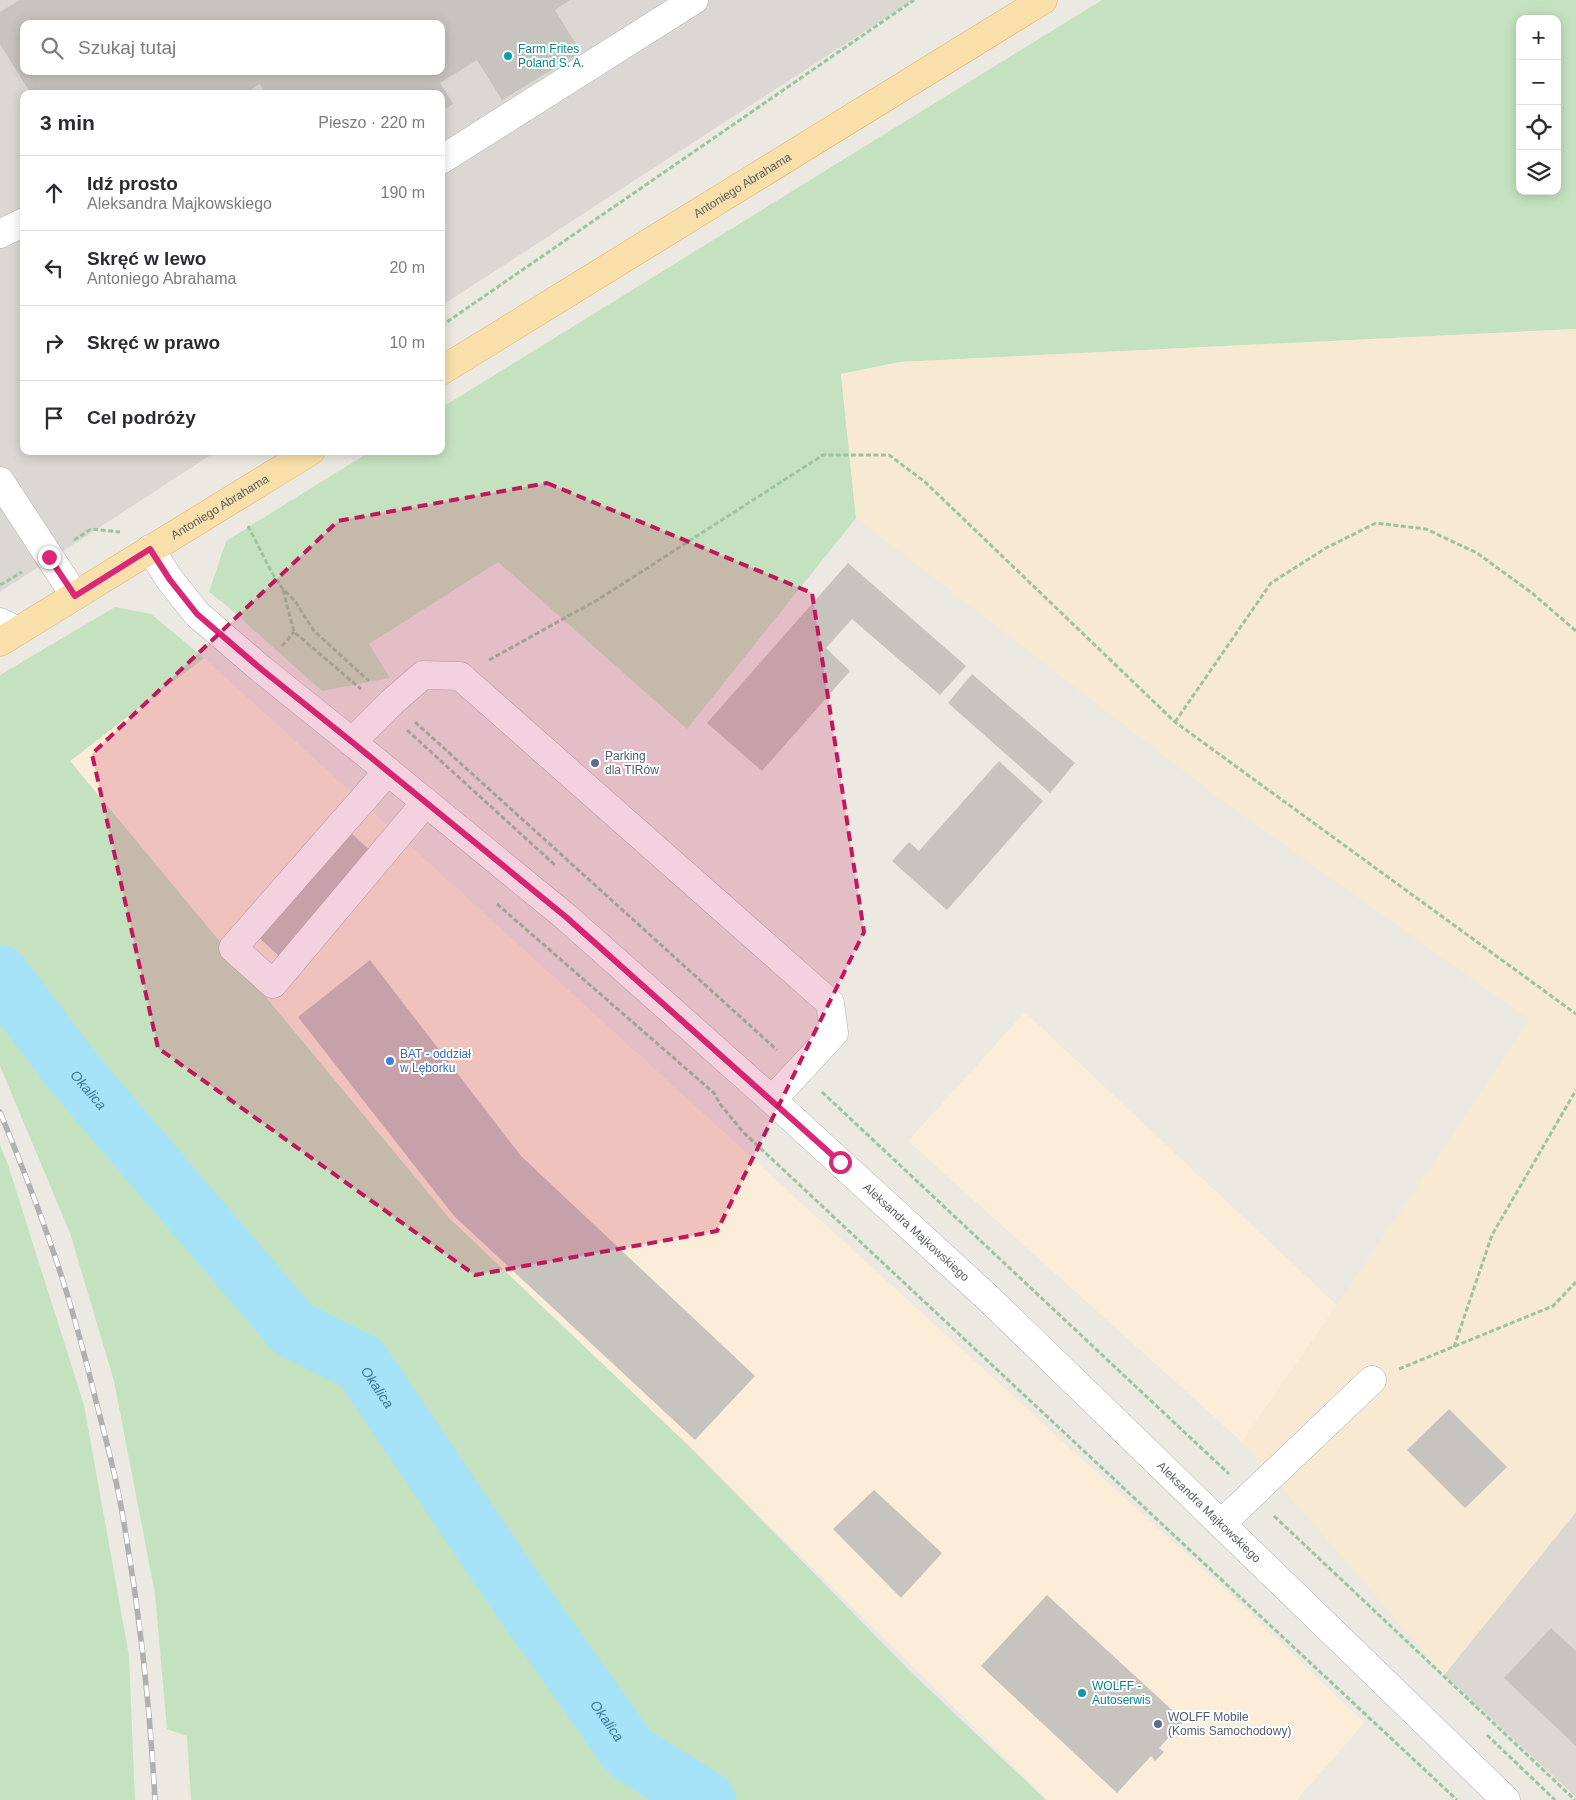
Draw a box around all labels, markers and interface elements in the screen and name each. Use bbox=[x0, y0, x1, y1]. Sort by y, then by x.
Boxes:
map controls bbox=[1516, 15, 1561, 195]
button: + bbox=[1516, 15, 1561, 60]
search box bbox=[20, 20, 445, 75]
icon: search bbox=[38, 34, 66, 62]
text: Szukaj tutaj bbox=[78, 37, 176, 58]
place label: Farm Frites Poland S. A. bbox=[518, 42, 584, 70]
marker: Farm Frites Poland S. A. bbox=[502, 50, 514, 62]
button: − bbox=[1516, 60, 1561, 105]
button: locate bbox=[1516, 105, 1561, 150]
text: 3 min bbox=[40, 111, 95, 134]
text: Pieszo · 220 m bbox=[318, 114, 425, 131]
street label: Antoniego Abrahama bbox=[691, 150, 794, 221]
button: layers bbox=[1516, 150, 1561, 195]
text: Idź prosto bbox=[87, 173, 178, 194]
icon: ahead bbox=[40, 179, 68, 207]
text: 190 m bbox=[381, 184, 425, 201]
text: Aleksandra Majkowskiego bbox=[87, 195, 272, 212]
text: Skręć w lewo bbox=[87, 248, 206, 269]
icon: left bbox=[40, 254, 68, 282]
text: 20 m bbox=[389, 259, 425, 276]
text: Antoniego Abrahama bbox=[87, 270, 236, 287]
icon: right bbox=[40, 329, 68, 357]
text: Skręć w prawo bbox=[87, 332, 220, 353]
text: 10 m bbox=[389, 334, 425, 351]
icon: arrive bbox=[40, 404, 68, 432]
text: Cel podróży bbox=[87, 407, 196, 428]
street label: Antoniego Abrahama bbox=[168, 471, 272, 542]
route end bbox=[38, 546, 61, 569]
place label: Parking dla TIRów bbox=[605, 749, 659, 777]
marker: Parking dla TIRów bbox=[589, 757, 601, 769]
place label: BAT - oddział w Lęborku bbox=[399, 1047, 471, 1075]
marker: BAT - oddział w Lęborku bbox=[384, 1055, 396, 1067]
water label: Okalica bbox=[67, 1067, 110, 1113]
route start bbox=[829, 1151, 852, 1174]
street label: Aleksandra Majkowskiego bbox=[860, 1180, 972, 1284]
water label: Okalica bbox=[358, 1363, 397, 1411]
street label: Aleksandra Majkowskiego bbox=[1154, 1459, 1264, 1566]
place label: WOLFF - Autoserwis bbox=[1092, 1679, 1151, 1707]
marker: WOLFF - Autoserwis bbox=[1076, 1687, 1088, 1699]
water label: Okalica bbox=[587, 1697, 627, 1745]
place label: WOLFF Mobile (Komis Samochodowy) bbox=[1168, 1710, 1291, 1738]
marker: WOLFF Mobile (Komis Samochodowy) bbox=[1152, 1718, 1164, 1730]

